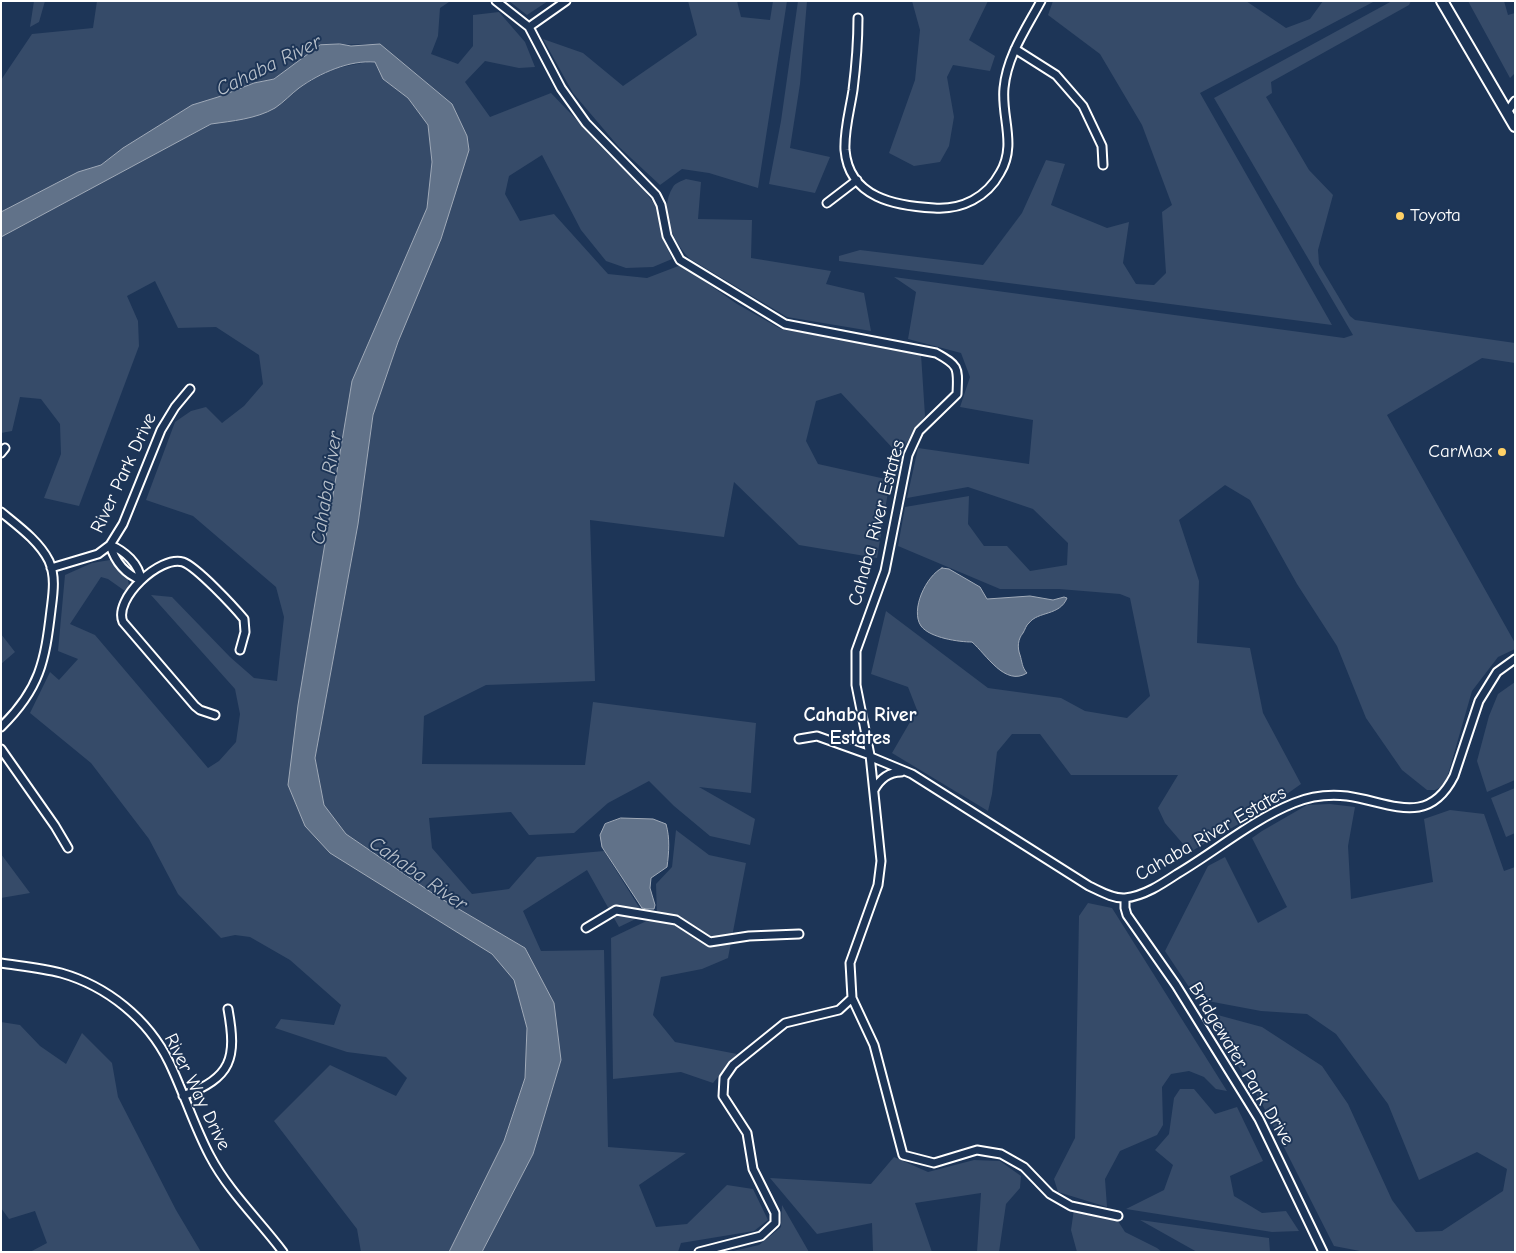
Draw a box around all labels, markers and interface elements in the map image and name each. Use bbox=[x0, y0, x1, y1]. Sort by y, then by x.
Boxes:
water label: Cahaba River bbox=[212, 30, 326, 102]
place label: Toyota bbox=[1410, 205, 1461, 227]
marker: Toyota bbox=[1394, 210, 1406, 222]
street label: River Park Drive bbox=[86, 409, 162, 537]
water label: Cahaba River bbox=[306, 430, 348, 546]
street label: Cahaba River Estates bbox=[844, 438, 910, 608]
place label: CarMax bbox=[1428, 441, 1492, 463]
marker: CarMax bbox=[1496, 446, 1508, 458]
district label: Cahaba River Estates bbox=[803, 703, 917, 750]
street label: Cahaba River Estates bbox=[1131, 781, 1291, 887]
water label: Cahaba River bbox=[364, 831, 472, 917]
street label: Bridgewater Park Drive bbox=[1183, 978, 1299, 1150]
street label: River Way Drive bbox=[159, 1030, 235, 1154]

